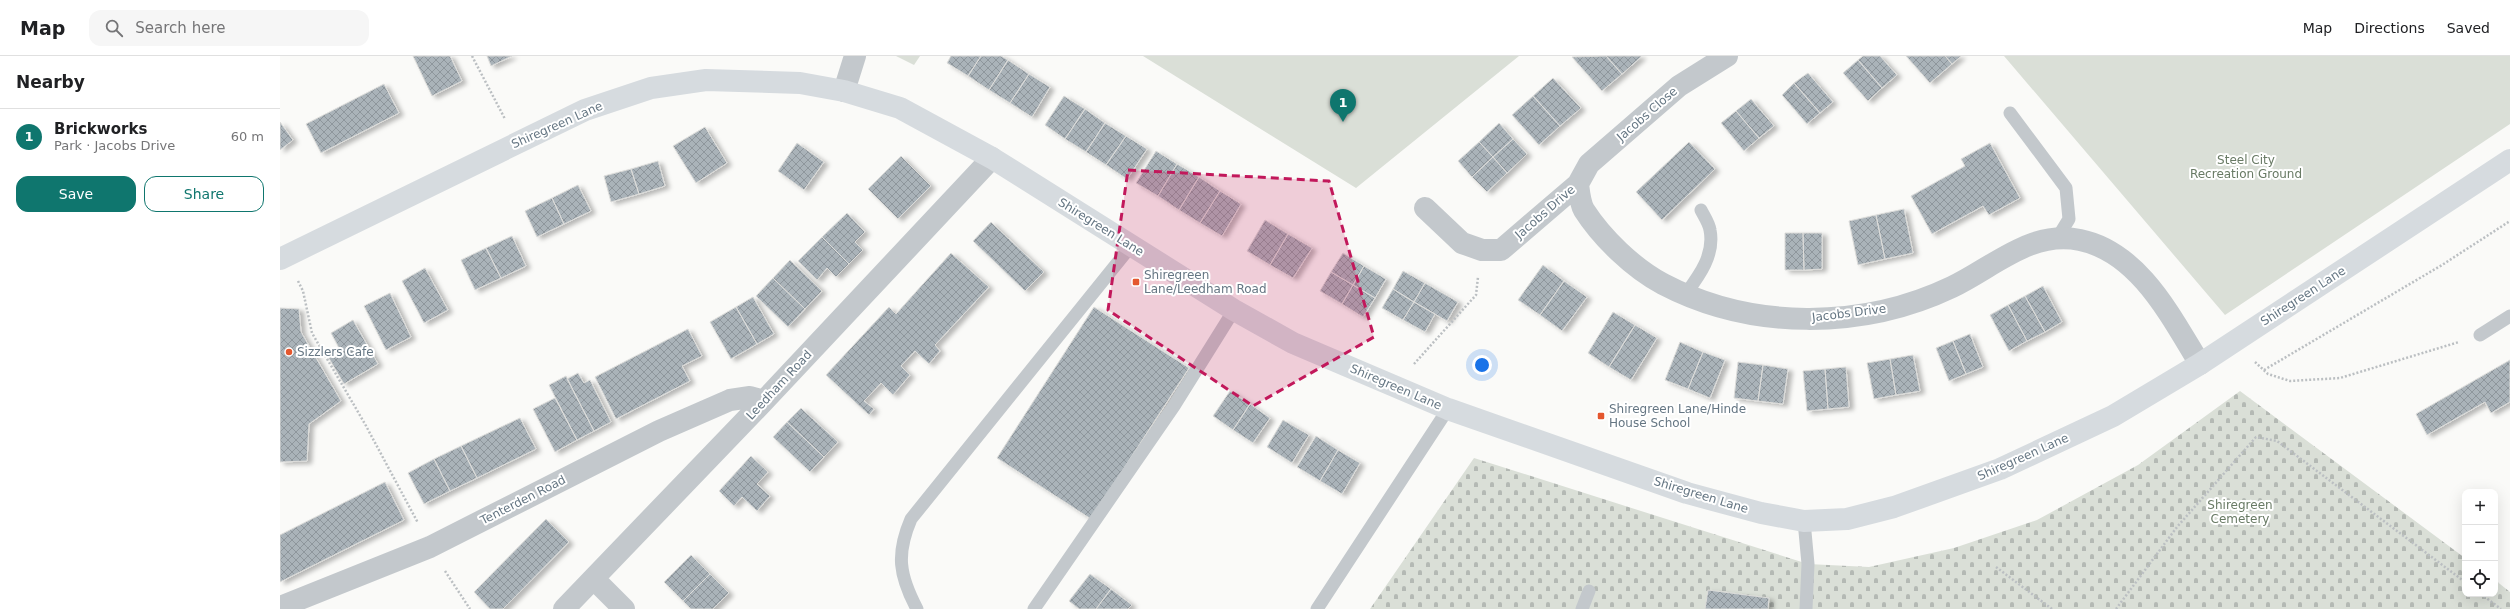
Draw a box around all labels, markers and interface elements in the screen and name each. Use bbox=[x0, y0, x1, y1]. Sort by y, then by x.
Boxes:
search box bbox=[89, 10, 369, 46]
text: Map bbox=[20, 17, 65, 39]
icon: search bbox=[103, 17, 125, 39]
text: Search here bbox=[135, 19, 225, 37]
text: Map bbox=[2303, 20, 2332, 36]
text: Directions bbox=[2354, 20, 2425, 36]
text: Saved bbox=[2447, 20, 2490, 36]
text: Nearby bbox=[16, 72, 85, 92]
street label: Jacobs Close bbox=[1613, 84, 1680, 145]
pin: 1 bbox=[1330, 89, 1356, 122]
street label: Shiregreen Lane bbox=[509, 99, 605, 151]
text: Brickworks bbox=[54, 120, 147, 138]
text: 1 bbox=[24, 129, 34, 144]
text: 60 m bbox=[231, 129, 264, 144]
text: Park · Jacobs Drive bbox=[54, 138, 175, 153]
park label: Steel City Recreation Ground bbox=[2190, 153, 2302, 181]
button: Save bbox=[16, 176, 136, 212]
button: Share bbox=[144, 176, 264, 212]
street label: Jacobs Drive bbox=[1512, 182, 1578, 242]
street label: Shiregreen Lane bbox=[1056, 195, 1146, 259]
street label: Shiregreen Lane bbox=[2258, 263, 2348, 329]
place label: Shiregreen Lane/Leedham Road bbox=[1144, 268, 1267, 296]
marker: Shiregreen Lane/Leedham Road bbox=[1131, 277, 1141, 287]
street label: Jacobs Drive bbox=[1810, 302, 1887, 325]
place label: Sizzlers Cafe bbox=[297, 345, 374, 359]
marker: Sizzlers Cafe bbox=[284, 347, 294, 357]
street label: Leedham Road bbox=[743, 348, 815, 422]
your location bbox=[1472, 355, 1492, 375]
street label: Shiregreen Lane bbox=[1348, 361, 1444, 413]
place label: Shiregreen Lane/Hinde House School bbox=[1609, 402, 1746, 430]
marker: Shiregreen Lane/Hinde House School bbox=[1596, 411, 1606, 421]
street label: Shiregreen Lane bbox=[1975, 431, 2071, 483]
street label: Tenterden Road bbox=[477, 473, 568, 528]
street label: Shiregreen Lane bbox=[1652, 474, 1750, 516]
map controls bbox=[2462, 489, 2498, 597]
button: + bbox=[2462, 489, 2498, 525]
park label: Shiregreen Cemetery bbox=[2207, 498, 2273, 526]
button: − bbox=[2462, 525, 2498, 561]
button: locate bbox=[2462, 561, 2498, 597]

